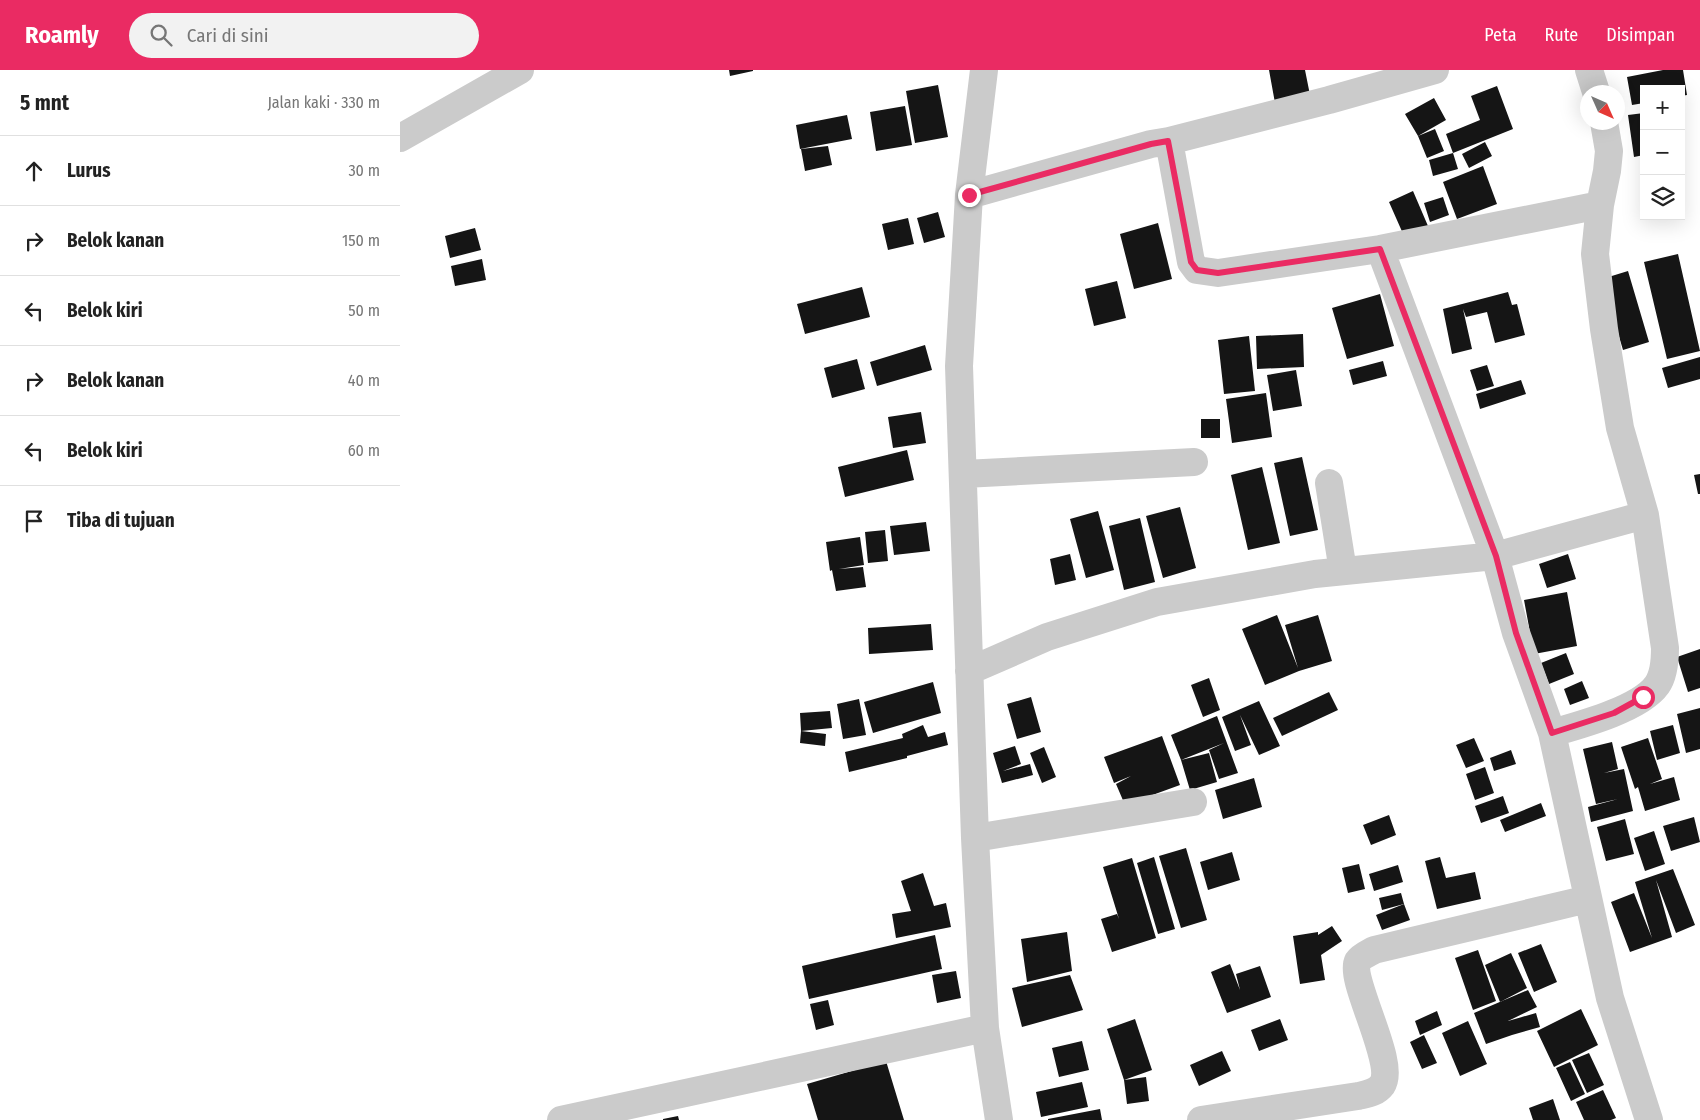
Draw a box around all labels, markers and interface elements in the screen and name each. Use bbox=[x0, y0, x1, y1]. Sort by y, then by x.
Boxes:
search box bbox=[129, 13, 479, 58]
text: Roamly bbox=[25, 21, 99, 49]
icon: search bbox=[147, 21, 175, 49]
text: Cari di sini bbox=[187, 24, 269, 47]
text: Peta bbox=[1484, 24, 1516, 46]
text: Rute bbox=[1544, 24, 1578, 46]
text: Disimpan bbox=[1606, 24, 1675, 46]
north arrow bbox=[1580, 85, 1625, 130]
map controls bbox=[1640, 85, 1685, 220]
button: + bbox=[1640, 85, 1685, 130]
text: 5 mnt bbox=[20, 90, 69, 116]
text: Jalan kaki · 330 m bbox=[267, 93, 380, 112]
button: − bbox=[1640, 130, 1685, 175]
icon: ahead bbox=[20, 157, 48, 185]
text: Lurus bbox=[67, 159, 111, 182]
text: 30 m bbox=[348, 161, 380, 180]
button: layers bbox=[1640, 175, 1685, 220]
route end bbox=[958, 184, 981, 207]
icon: right bbox=[20, 227, 48, 255]
text: Belok kanan bbox=[67, 229, 164, 252]
text: 150 m bbox=[342, 231, 380, 250]
icon: left bbox=[20, 297, 48, 325]
text: Belok kiri bbox=[67, 299, 143, 322]
text: 50 m bbox=[348, 301, 380, 320]
icon: right bbox=[20, 367, 48, 395]
text: Belok kanan bbox=[67, 369, 164, 392]
text: 40 m bbox=[348, 371, 380, 390]
icon: left bbox=[20, 437, 48, 465]
text: Belok kiri bbox=[67, 439, 143, 462]
text: 60 m bbox=[348, 441, 380, 460]
icon: arrive bbox=[20, 507, 48, 535]
text: Tiba di tujuan bbox=[67, 509, 175, 532]
route start bbox=[1632, 686, 1655, 709]

